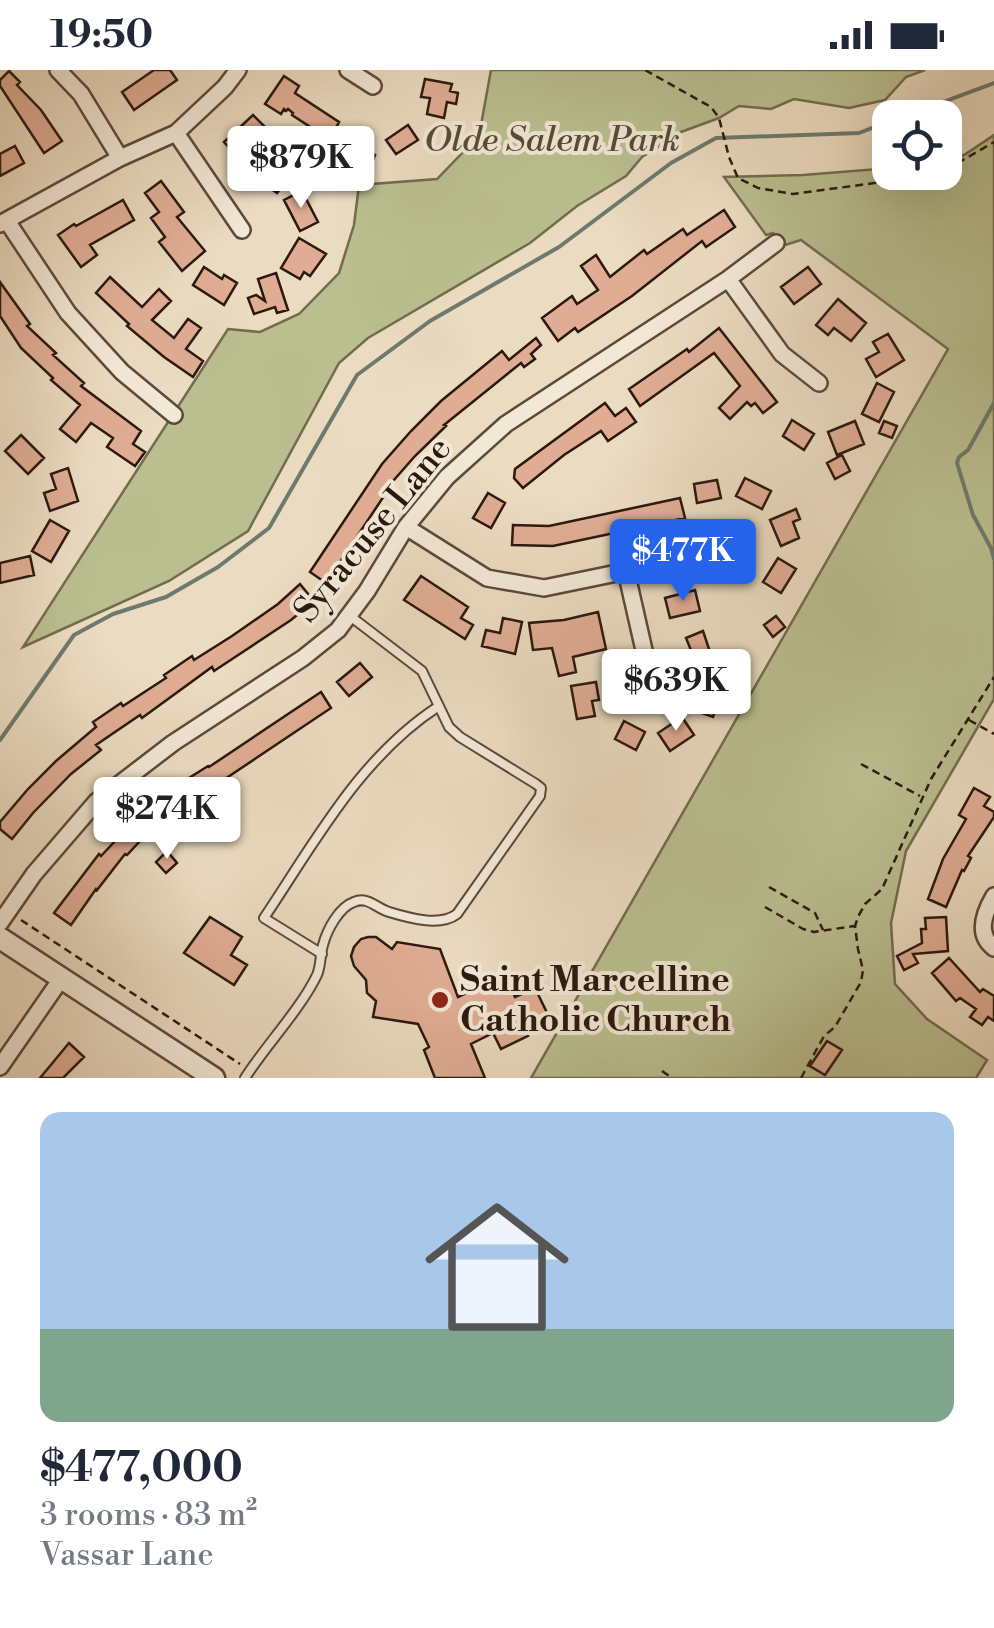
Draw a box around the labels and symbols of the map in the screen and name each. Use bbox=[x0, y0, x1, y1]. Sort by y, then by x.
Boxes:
park label: Olde Salem Park bbox=[424, 119, 680, 162]
pin: $879K bbox=[231, 126, 371, 211]
street label: Syracuse Lane bbox=[285, 428, 461, 632]
pin: $477K bbox=[613, 519, 753, 604]
pin: $639K bbox=[606, 649, 746, 734]
pin: $274K bbox=[97, 777, 237, 862]
place label: Saint Marcelline Catholic Church bbox=[460, 959, 731, 1042]
marker: Saint Marcelline Catholic Church bbox=[429, 989, 451, 1011]

